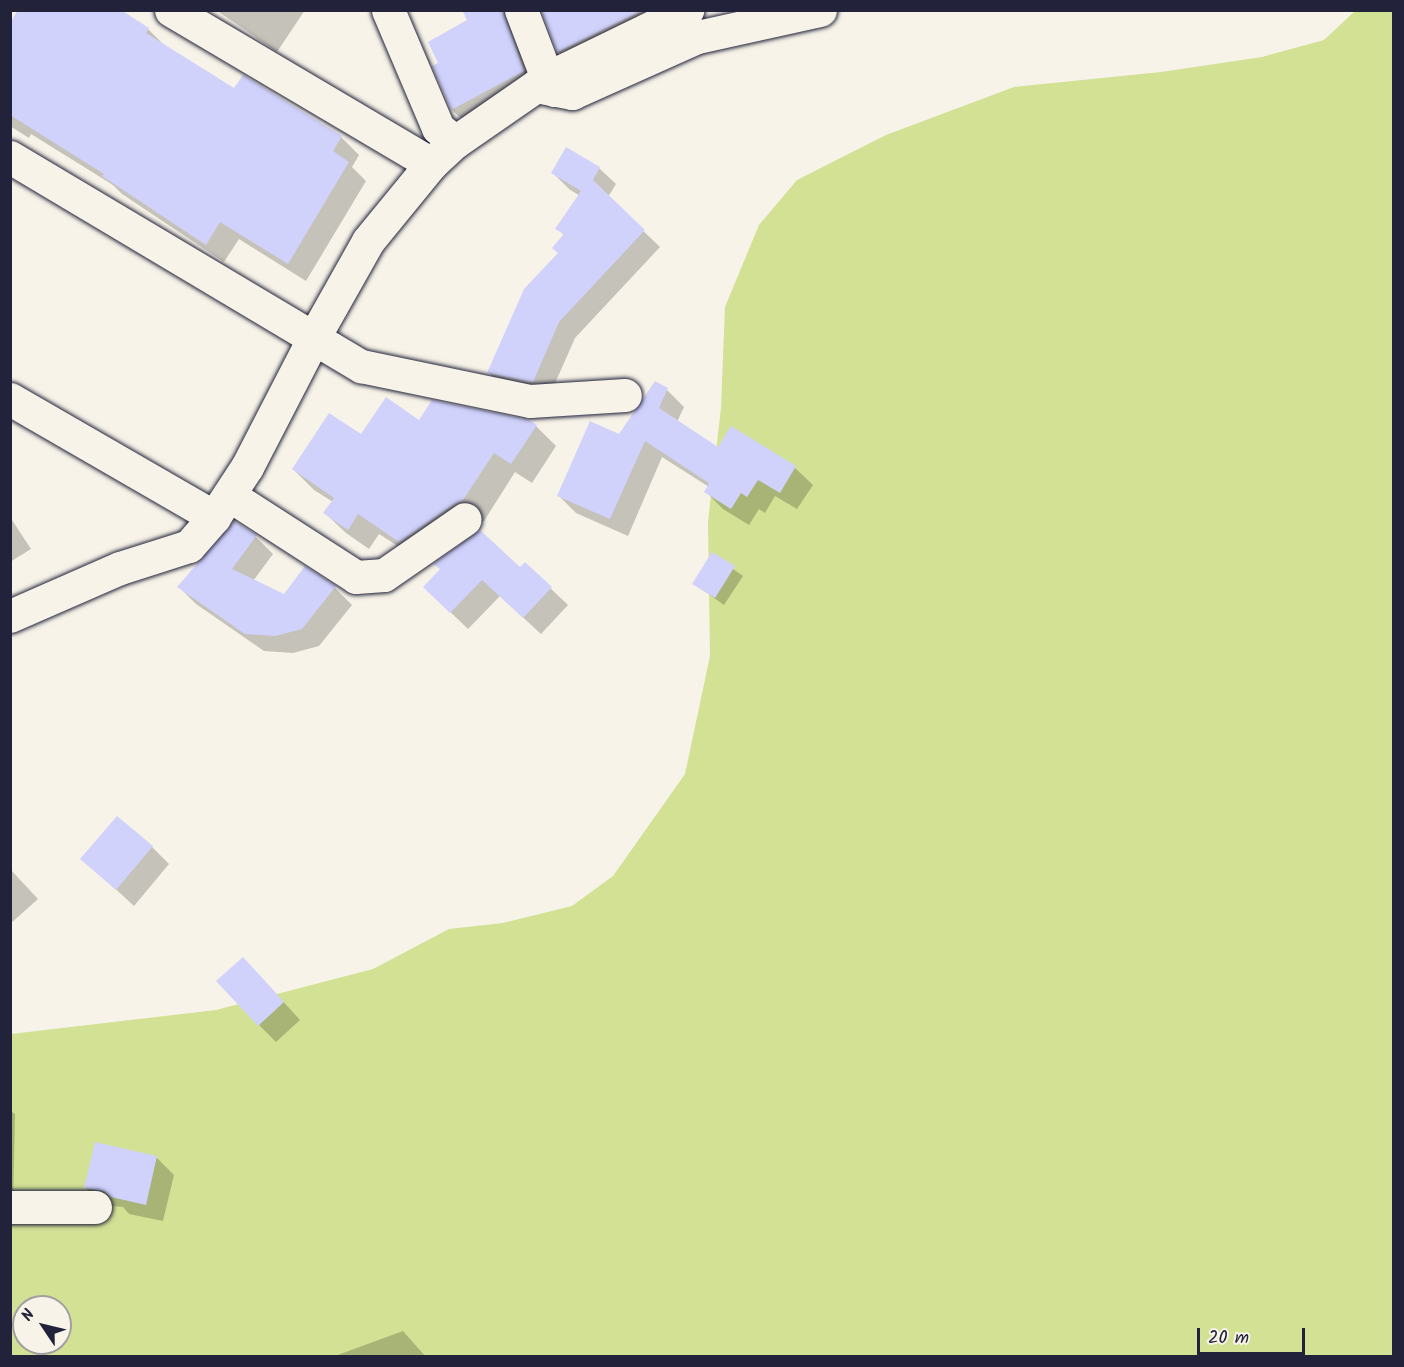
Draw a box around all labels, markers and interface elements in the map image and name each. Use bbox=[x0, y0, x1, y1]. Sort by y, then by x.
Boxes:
north arrow bbox=[12, 1295, 72, 1355]
text: N bbox=[15, 1304, 42, 1327]
scale bar bbox=[1200, 1316, 1308, 1354]
text: 20 m bbox=[1208, 1324, 1249, 1353]

